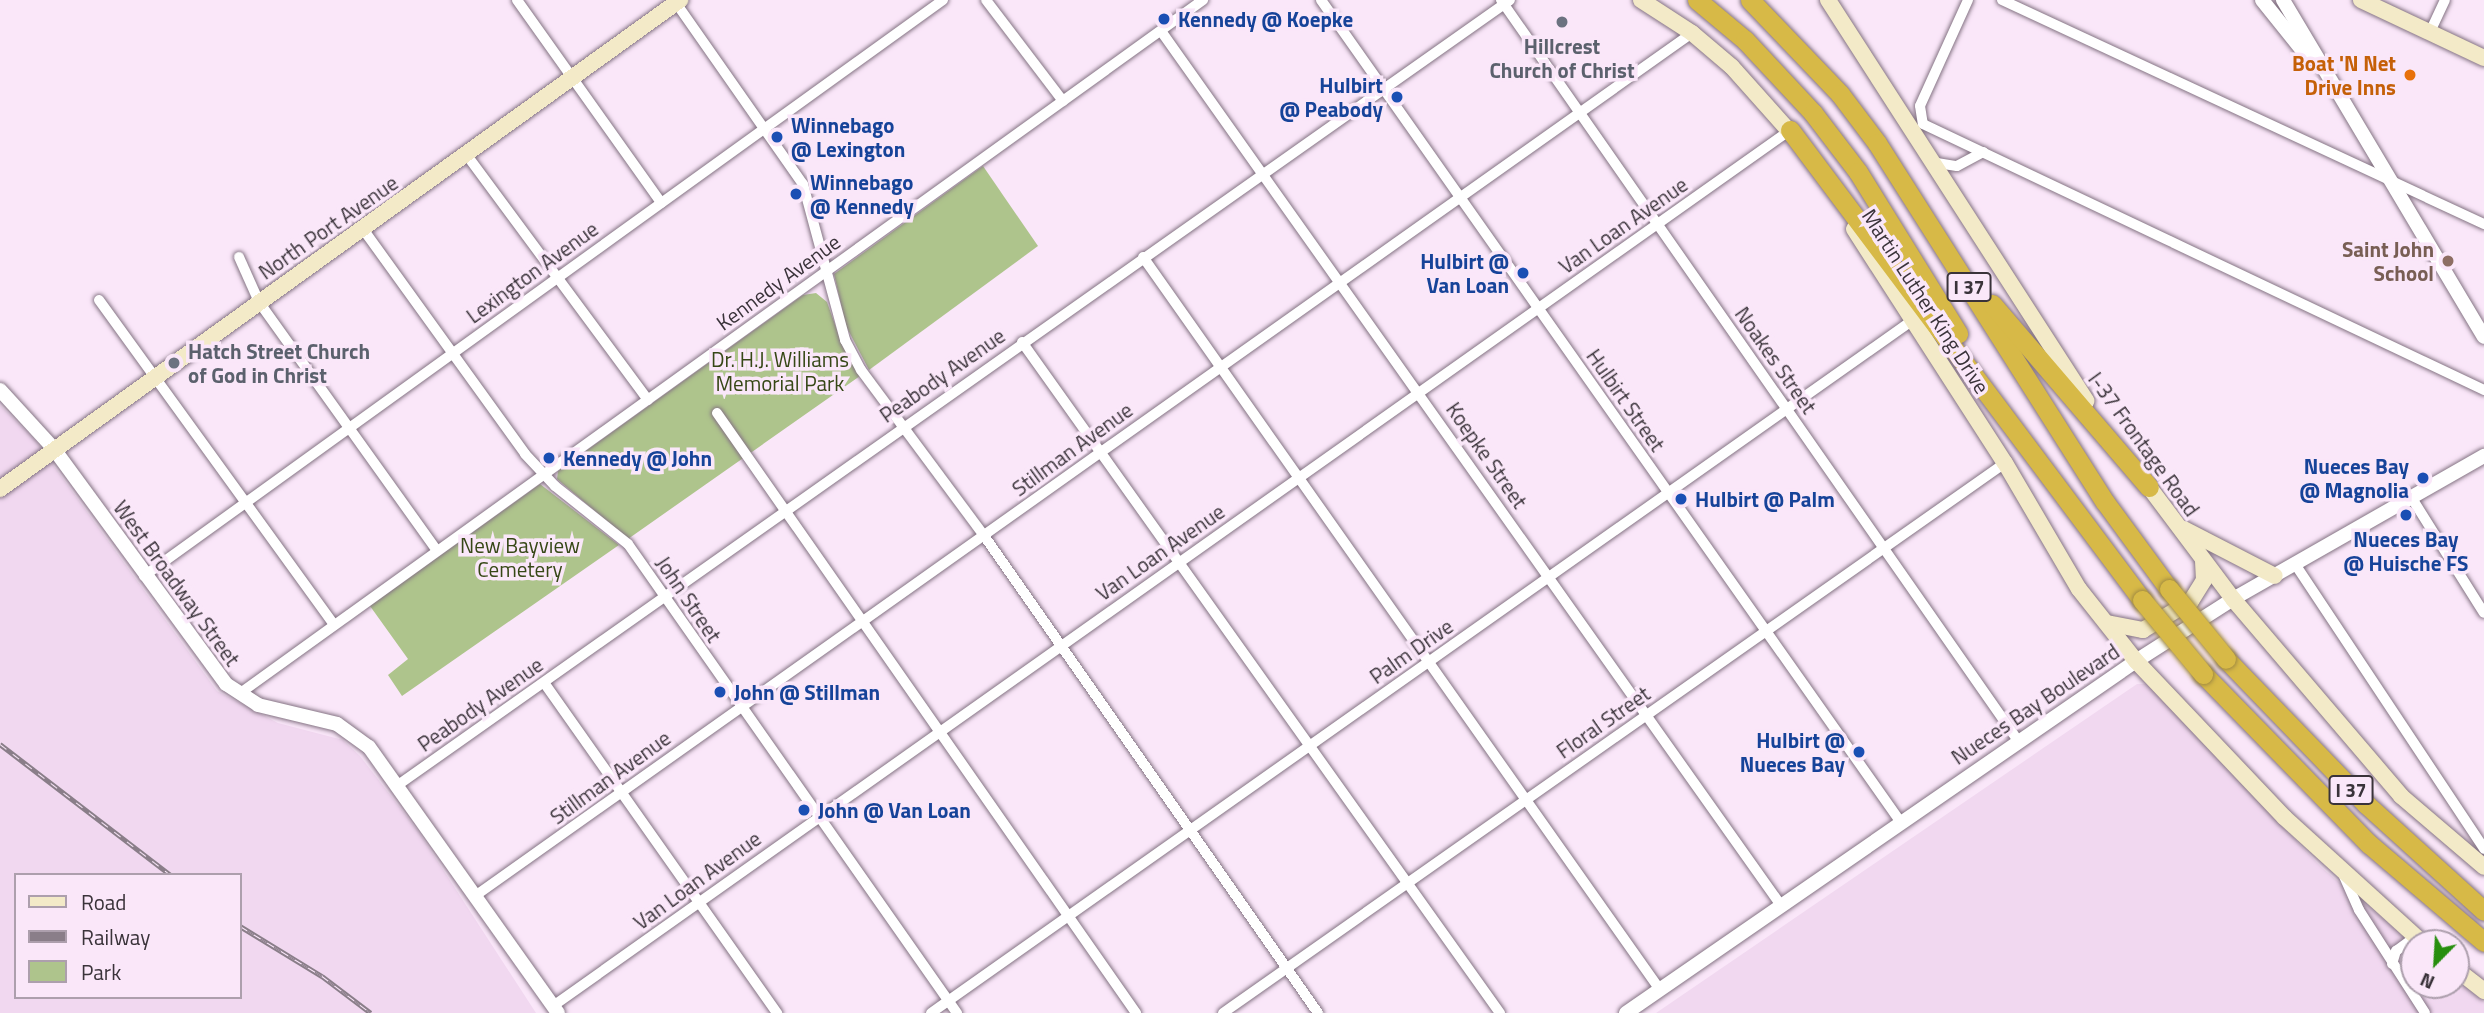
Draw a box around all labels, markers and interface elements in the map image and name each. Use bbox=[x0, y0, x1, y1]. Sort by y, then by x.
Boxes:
place label: Kennedy @ Koepke bbox=[1178, 6, 1353, 32]
marker: Kennedy @ Koepke bbox=[1156, 11, 1172, 27]
marker: Hillcrest Church of Christ bbox=[1554, 14, 1570, 30]
place label: Hillcrest Church of Christ bbox=[1489, 33, 1635, 83]
place label: Boat 'N Net Drive Inns bbox=[2292, 50, 2396, 100]
marker: Boat 'N Net Drive Inns bbox=[2402, 67, 2418, 83]
place label: Hulbirt @ Peabody bbox=[1280, 72, 1383, 122]
marker: Hulbirt @ Peabody bbox=[1389, 89, 1405, 105]
place label: Winnebago @ Lexington bbox=[791, 112, 905, 162]
marker: Winnebago @ Lexington bbox=[769, 129, 785, 145]
place label: Winnebago @ Kennedy bbox=[810, 169, 914, 219]
street label: North Port Avenue bbox=[254, 170, 402, 284]
street label: Van Loan Avenue bbox=[1554, 171, 1692, 279]
marker: Winnebago @ Kennedy bbox=[788, 186, 804, 202]
street label: Martin Luther King Drive bbox=[1857, 204, 1995, 398]
street label: Lexington Avenue bbox=[461, 216, 603, 328]
street label: Kennedy Avenue bbox=[711, 229, 845, 335]
place label: Saint John School bbox=[2342, 236, 2434, 286]
place label: Hulbirt @ Van Loan bbox=[1420, 248, 1509, 298]
marker: Saint John School bbox=[2440, 253, 2456, 269]
marker: Hulbirt @ Van Loan bbox=[1515, 265, 1531, 281]
road number: I 37 bbox=[1946, 272, 1992, 302]
street label: Noakes Street bbox=[1730, 302, 1822, 418]
street label: Peabody Avenue bbox=[874, 322, 1010, 428]
place label: Hatch Street Church of God in Christ bbox=[188, 338, 370, 388]
street label: Hulbirt Street bbox=[1581, 344, 1671, 456]
park label: Dr. H.J. Williams Memorial Park bbox=[711, 346, 849, 396]
marker: Hatch Street Church of God in Christ bbox=[166, 355, 182, 371]
street label: I-37 Frontage Road bbox=[2083, 367, 2205, 521]
street label: Stillman Avenue bbox=[1007, 397, 1137, 501]
street label: Koepke Street bbox=[1441, 397, 1533, 513]
place label: Kennedy @ John bbox=[563, 445, 712, 471]
marker: Kennedy @ John bbox=[541, 450, 557, 466]
place label: Nueces Bay @ Magnolia bbox=[2299, 453, 2409, 503]
marker: Nueces Bay @ Magnolia bbox=[2415, 470, 2431, 486]
place label: Hulbirt @ Palm bbox=[1695, 486, 1835, 512]
marker: Hulbirt @ Palm bbox=[1673, 491, 1689, 507]
street label: West Broadway Street bbox=[108, 495, 246, 671]
street label: Van Loan Avenue bbox=[1091, 498, 1229, 606]
marker: Nueces Bay @ Huische FS bbox=[2398, 507, 2414, 523]
place label: Nueces Bay @ Huische FS bbox=[2343, 526, 2469, 576]
park label: New Bayview Cemetery bbox=[460, 532, 580, 582]
street label: John Street bbox=[651, 551, 727, 647]
street label: Palm Drive bbox=[1365, 613, 1457, 689]
street label: Nueces Bay Boulevard bbox=[1946, 638, 2124, 770]
street label: Peabody Avenue bbox=[412, 651, 548, 757]
place label: John @ Stillman bbox=[734, 679, 880, 705]
street label: Floral Street bbox=[1551, 681, 1655, 763]
marker: John @ Stillman bbox=[712, 684, 728, 700]
street label: Stillman Avenue bbox=[545, 725, 675, 829]
place label: Hulbirt @ Nueces Bay bbox=[1740, 727, 1845, 777]
marker: Hulbirt @ Nueces Bay bbox=[1851, 744, 1867, 760]
road number: I 37 bbox=[2328, 775, 2374, 806]
place label: John @ Van Loan bbox=[818, 797, 971, 823]
marker: John @ Van Loan bbox=[796, 802, 812, 818]
street label: Van Loan Avenue bbox=[628, 825, 766, 935]
legend bbox=[14, 873, 242, 999]
text: Road bbox=[81, 886, 126, 918]
text: Railway bbox=[81, 921, 150, 953]
north arrow bbox=[2400, 929, 2470, 999]
text: Park bbox=[81, 956, 121, 988]
text: N bbox=[2415, 966, 2439, 998]

